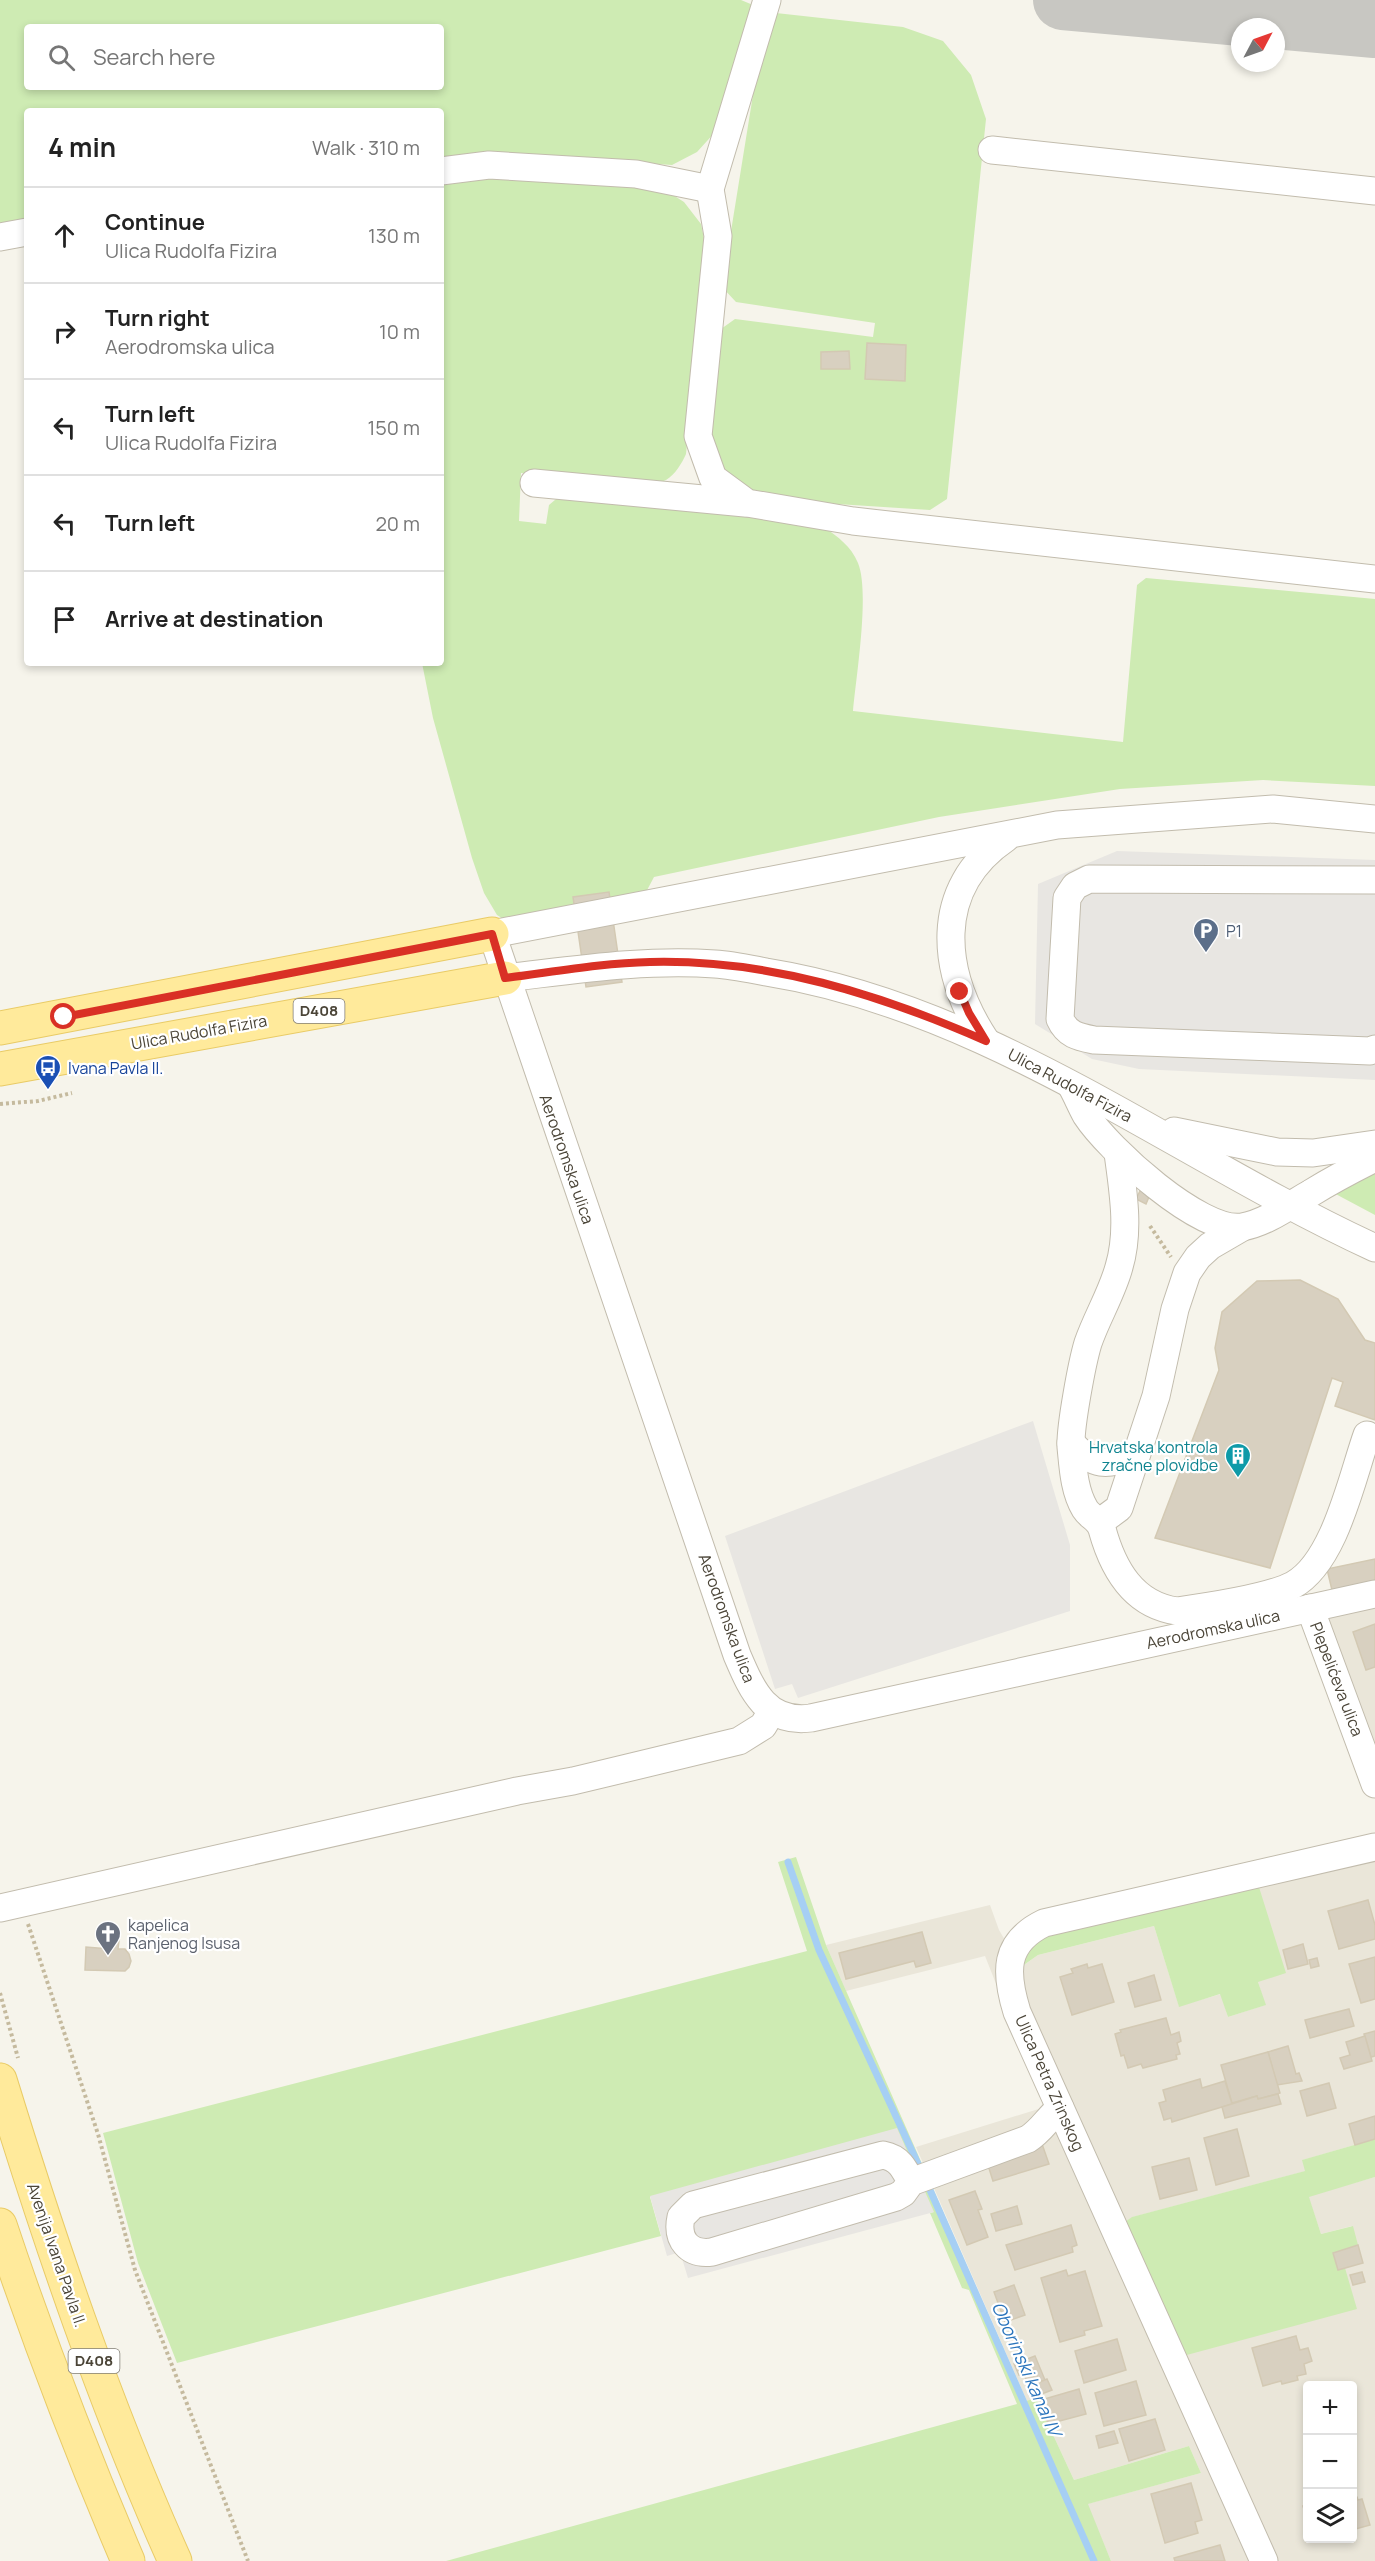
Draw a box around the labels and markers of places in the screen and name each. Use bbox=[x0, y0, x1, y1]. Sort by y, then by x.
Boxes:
parking icon: P1 bbox=[1191, 916, 1221, 954]
place label: P1 bbox=[1226, 920, 1242, 942]
bus stop icon: Ivana Pavla II. bbox=[33, 1053, 63, 1091]
place label: Ivana Pavla II. bbox=[68, 1057, 163, 1079]
place label: Hrvatska kontrola zračne plovidbe bbox=[1089, 1436, 1218, 1476]
building icon: Hrvatska kontrola zračne plovidbe bbox=[1223, 1441, 1253, 1479]
place label: kapelica Ranjenog Isusa bbox=[128, 1914, 240, 1954]
church icon: kapelica Ranjenog Isusa bbox=[93, 1919, 123, 1957]

